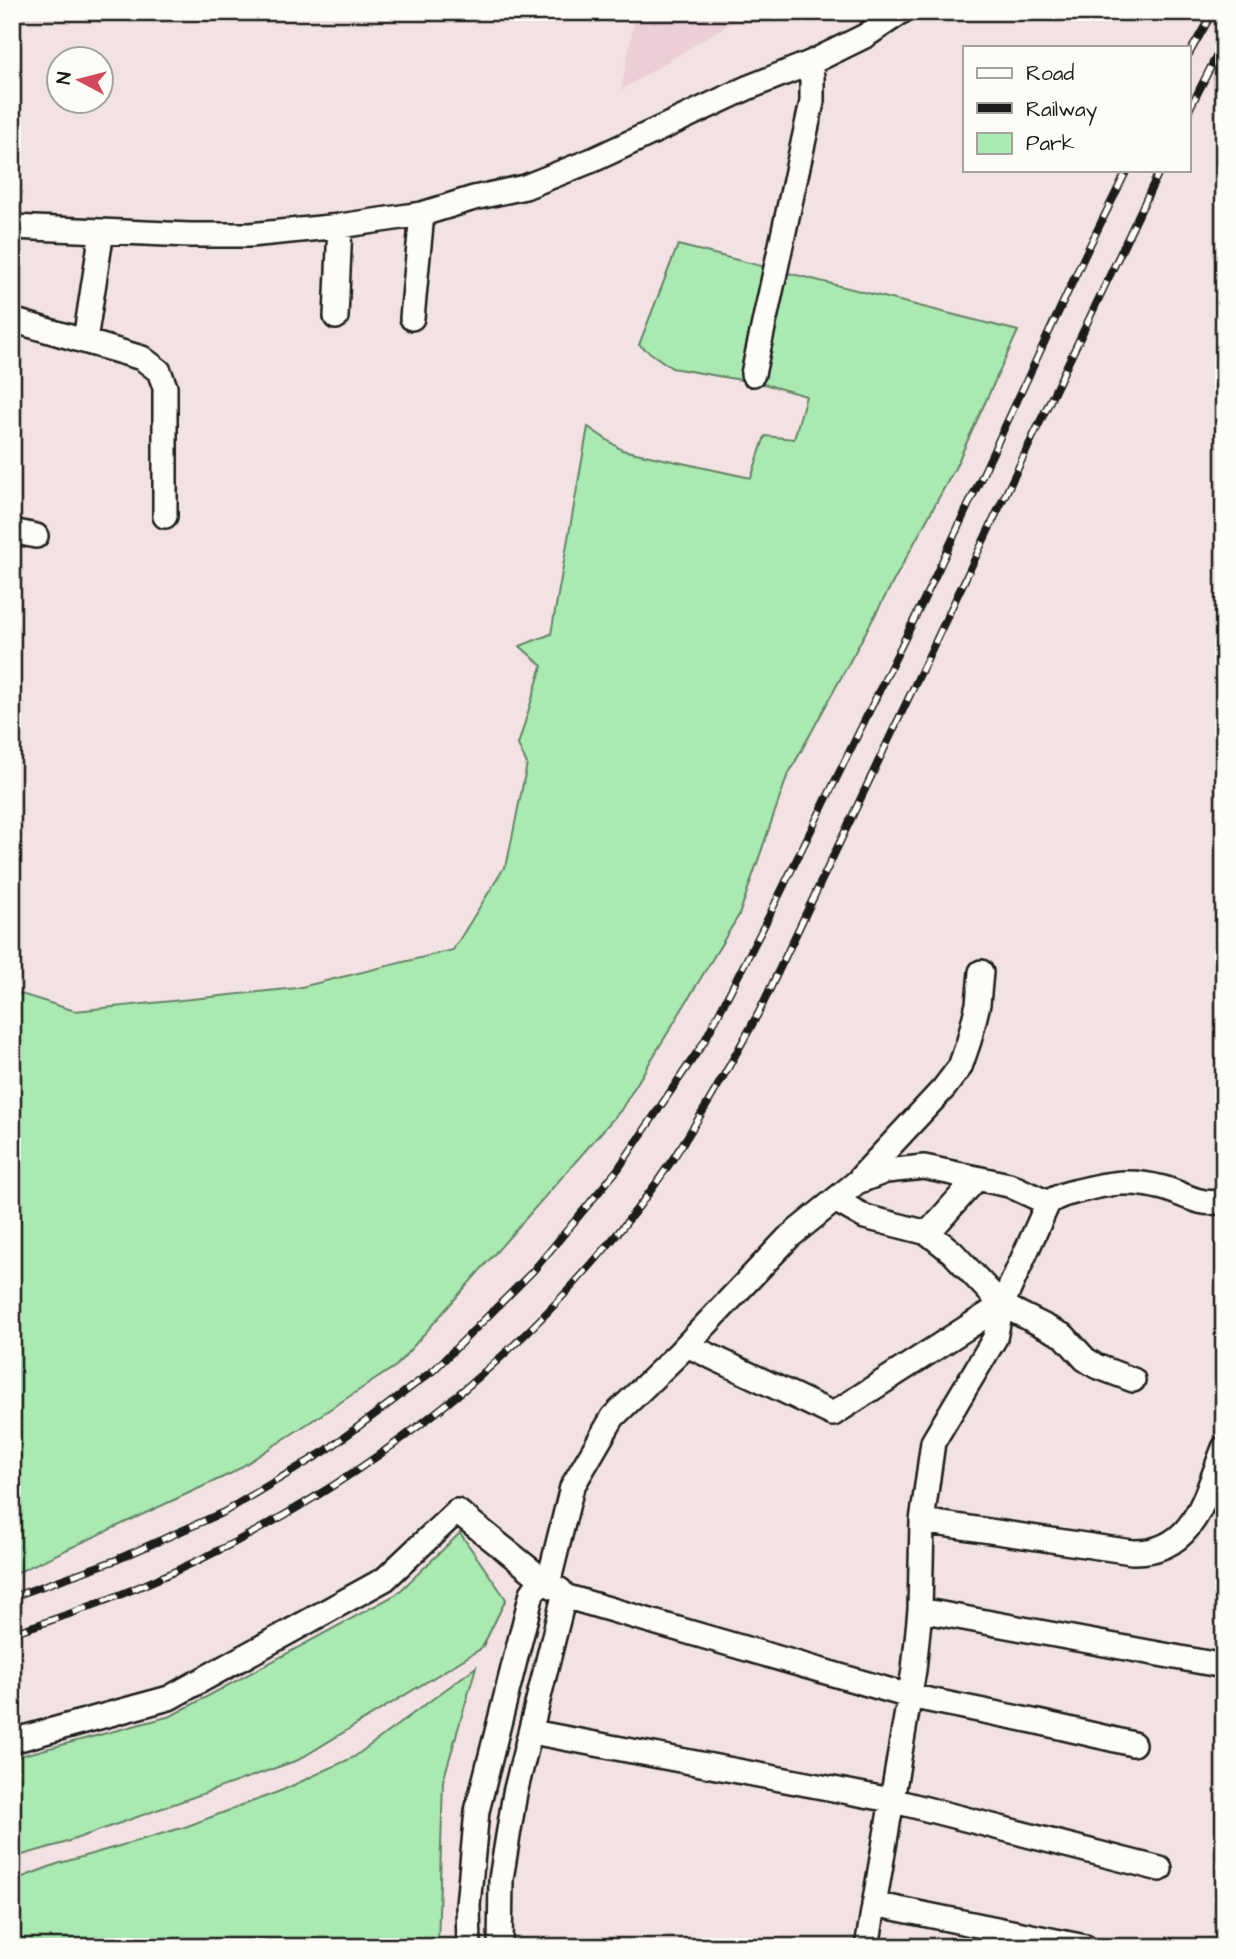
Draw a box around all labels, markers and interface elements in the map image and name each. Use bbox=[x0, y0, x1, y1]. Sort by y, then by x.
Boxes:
north arrow bbox=[46, 46, 116, 116]
legend bbox=[963, 46, 1190, 172]
text: Road bbox=[1026, 59, 1074, 88]
text: N bbox=[50, 70, 79, 86]
text: Railway bbox=[1026, 95, 1098, 126]
text: Park bbox=[1026, 129, 1075, 158]

